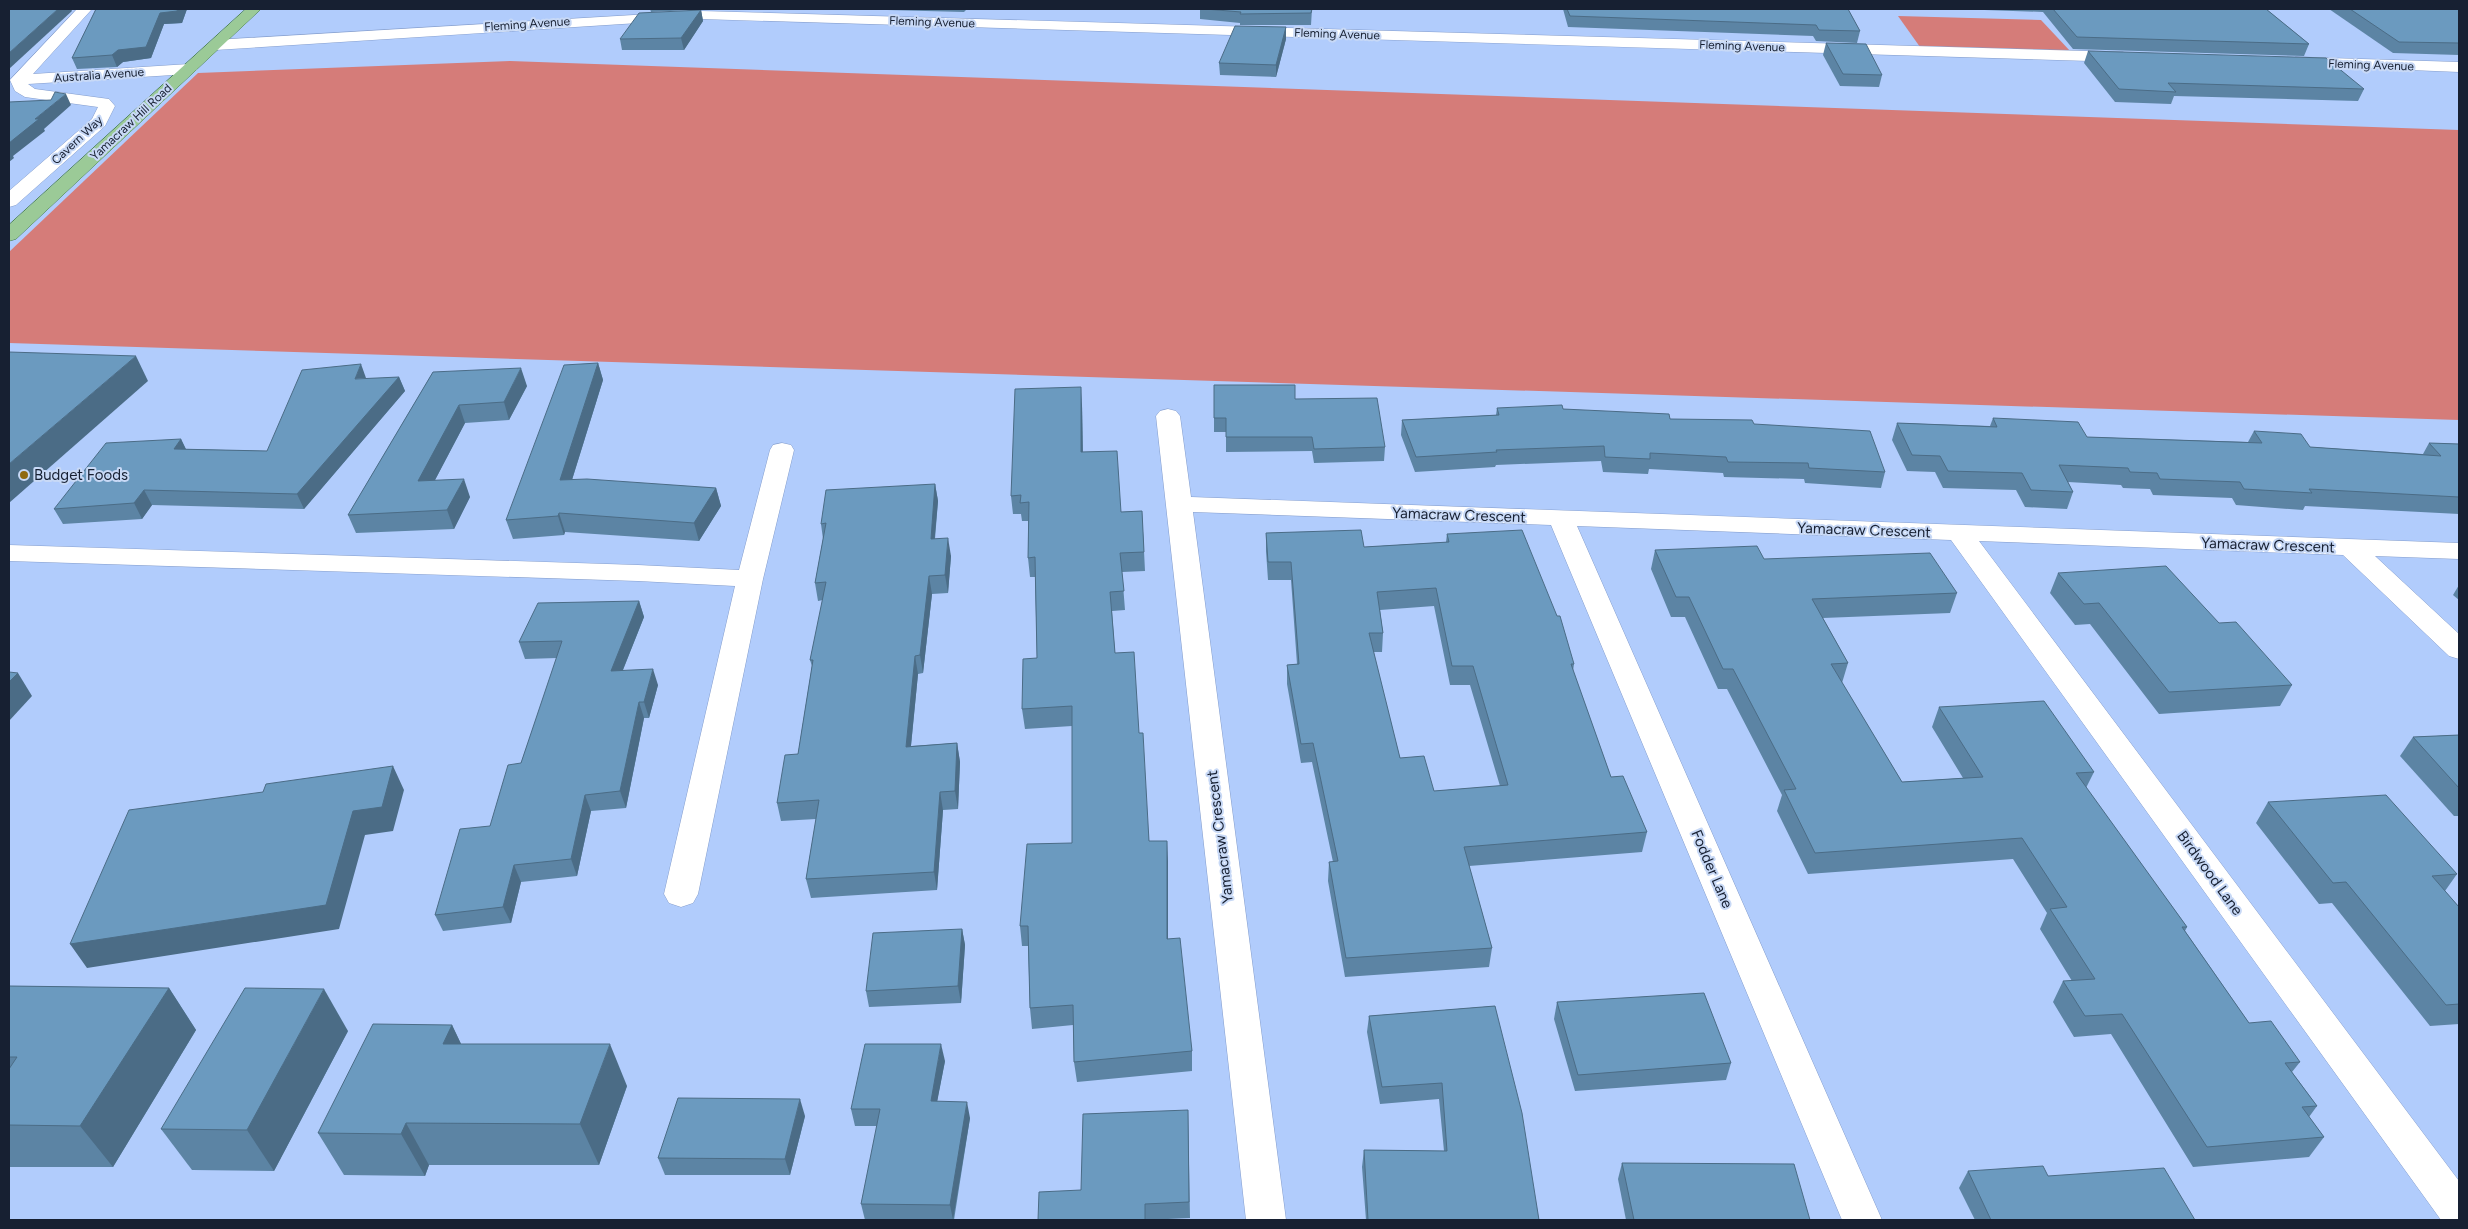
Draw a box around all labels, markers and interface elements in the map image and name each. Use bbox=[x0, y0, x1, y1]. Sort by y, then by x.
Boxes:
street label: Fleming Avenue bbox=[484, 14, 571, 34]
street label: Fleming Avenue bbox=[889, 14, 976, 31]
street label: Fleming Avenue bbox=[1294, 26, 1381, 43]
street label: Fleming Avenue bbox=[1699, 38, 1786, 55]
street label: Fleming Avenue bbox=[2328, 57, 2415, 74]
street label: Australia Avenue bbox=[54, 65, 145, 85]
street label: Yamacraw Hill Road bbox=[88, 81, 174, 163]
street label: Cavern Way bbox=[49, 112, 106, 167]
place label: Budget Foods bbox=[34, 466, 128, 484]
marker: Budget Foods bbox=[18, 469, 30, 481]
street label: Yamacraw Crescent bbox=[1392, 504, 1527, 526]
street label: Yamacraw Crescent bbox=[1797, 519, 1932, 541]
street label: Yamacraw Crescent bbox=[2201, 534, 2336, 556]
street label: Yamacraw Crescent bbox=[1203, 769, 1237, 905]
street label: Fodder Lane bbox=[1687, 827, 1737, 911]
street label: Birdwood Lane bbox=[2173, 827, 2247, 919]

